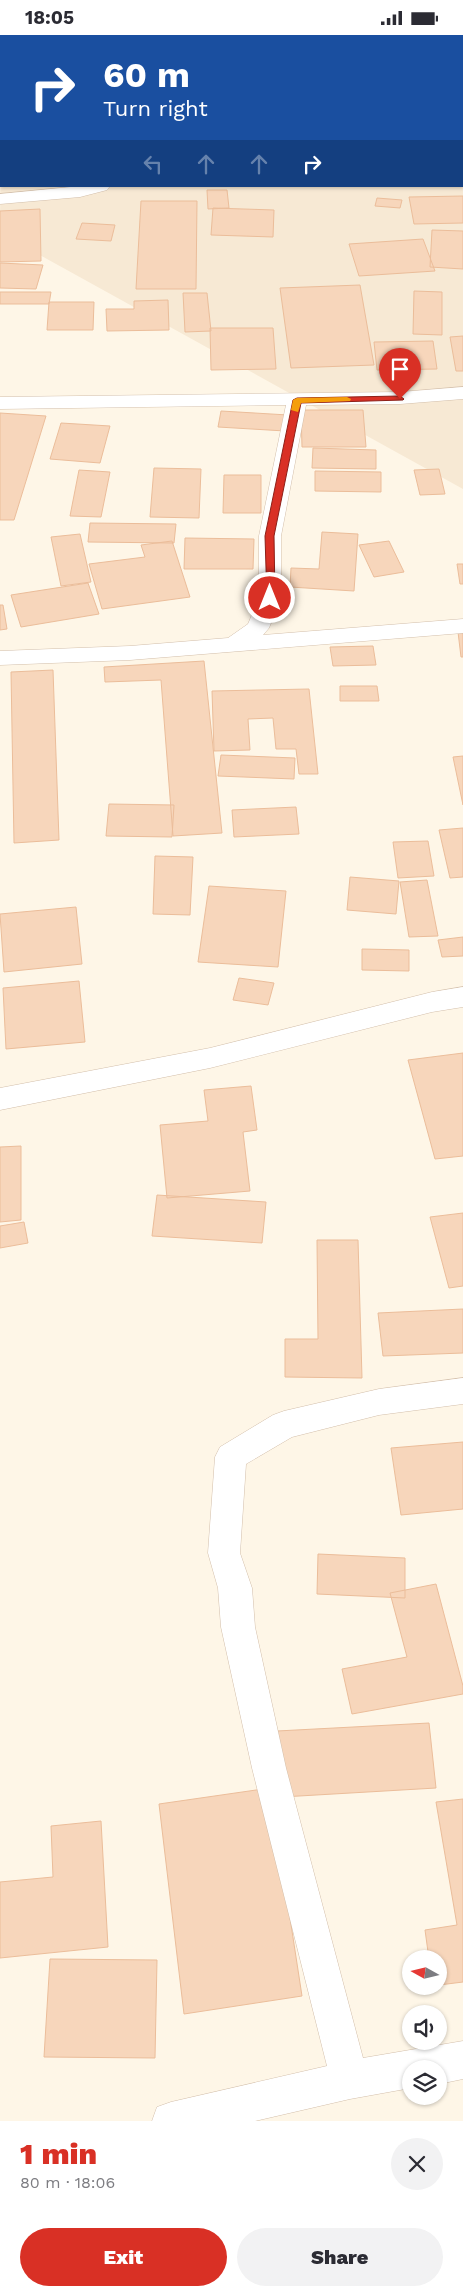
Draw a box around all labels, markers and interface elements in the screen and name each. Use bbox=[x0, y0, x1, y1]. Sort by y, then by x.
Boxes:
text: 18:05 bbox=[25, 6, 74, 29]
text: 60 m bbox=[103, 54, 190, 96]
icon: right bbox=[20, 55, 85, 120]
text: Turn right bbox=[103, 96, 208, 121]
icon: left bbox=[139, 150, 167, 178]
icon: ahead bbox=[192, 150, 220, 178]
icon: ahead bbox=[245, 150, 273, 178]
icon: right bbox=[298, 150, 326, 178]
pin bbox=[379, 348, 421, 399]
icon: arrive bbox=[386, 355, 414, 383]
position arrow bbox=[243, 571, 295, 623]
north arrow bbox=[402, 1950, 448, 1995]
map controls bbox=[402, 1950, 447, 2105]
button: sound bbox=[402, 2005, 447, 2050]
button: layers bbox=[402, 2060, 447, 2105]
text: 1 min bbox=[20, 2136, 97, 2171]
button: close bbox=[391, 2138, 443, 2190]
text: 80 m · 18:06 bbox=[20, 2173, 115, 2192]
button: Exit bbox=[20, 2228, 227, 2286]
button: Share bbox=[237, 2228, 443, 2286]

